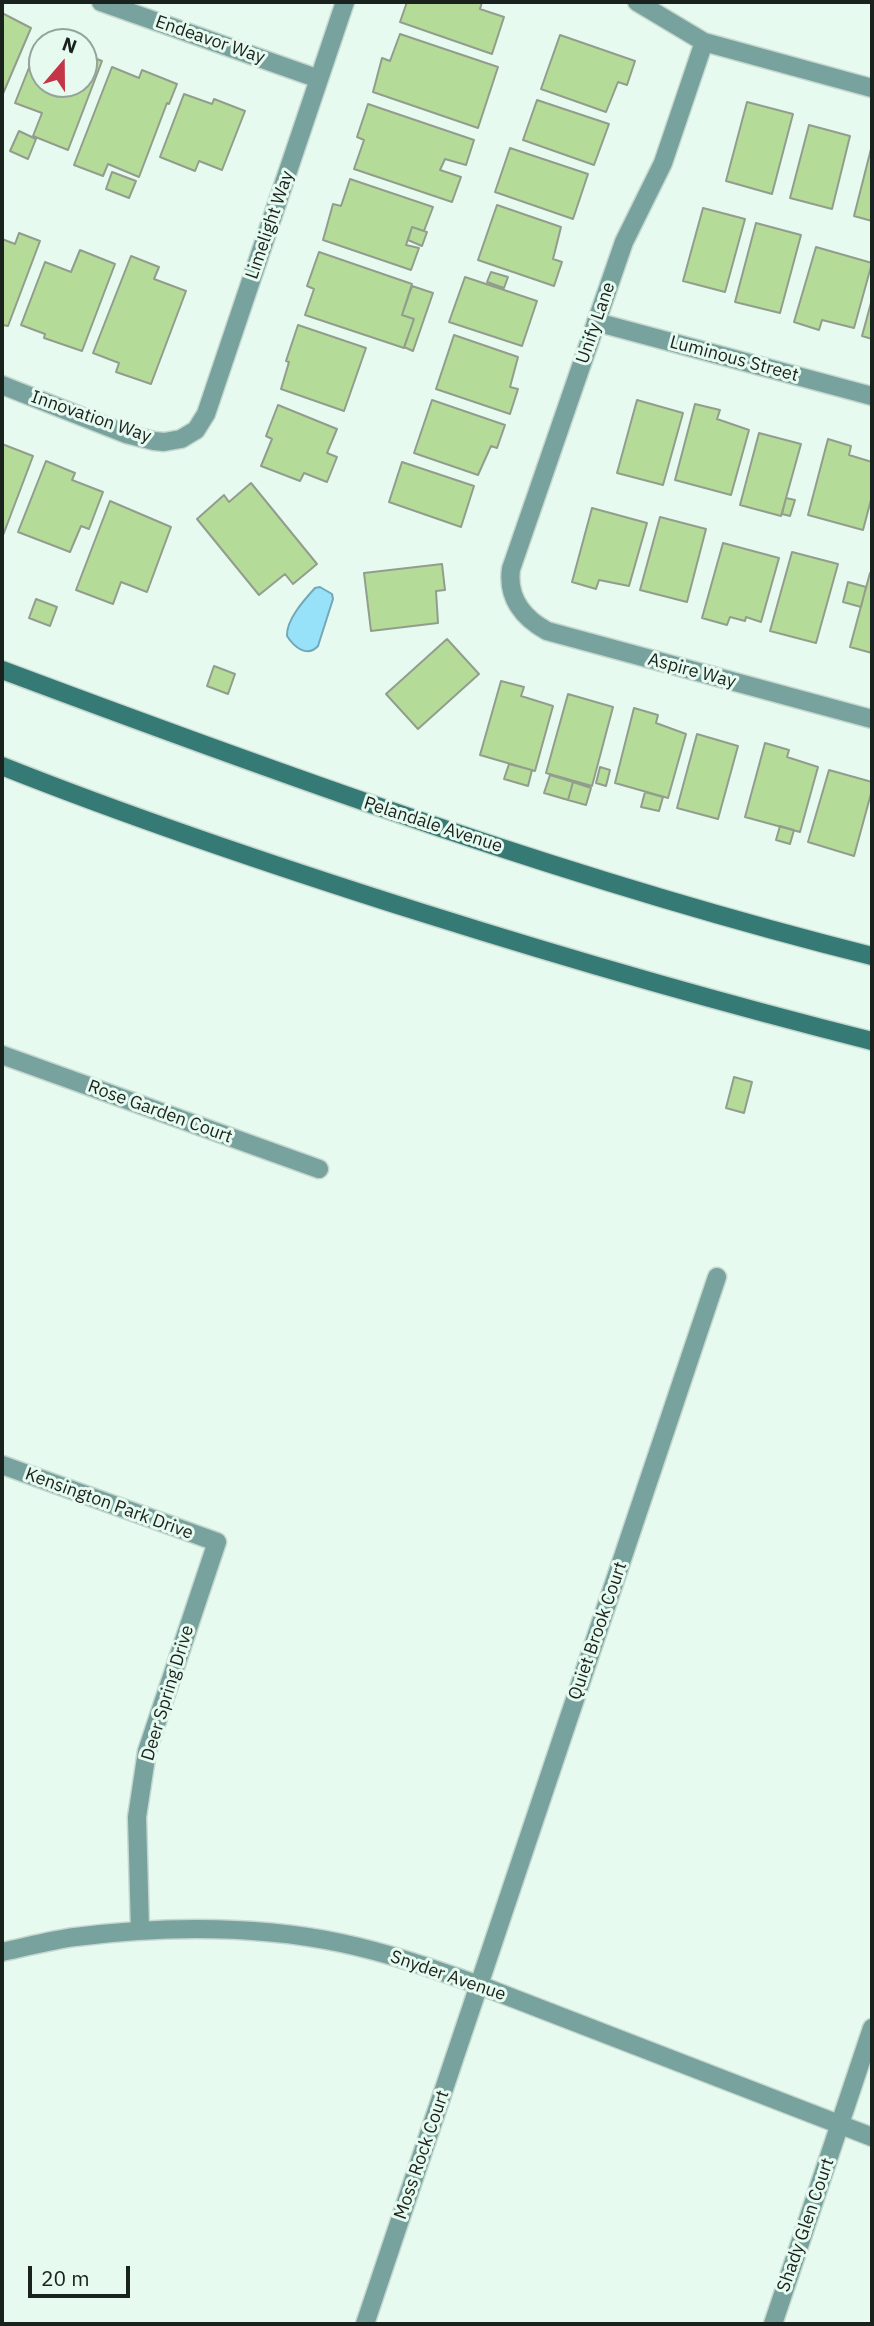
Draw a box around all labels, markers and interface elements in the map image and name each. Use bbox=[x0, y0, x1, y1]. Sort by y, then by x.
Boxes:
street label: Endeavor Way bbox=[152, 11, 268, 69]
north arrow bbox=[28, 28, 98, 98]
text: N bbox=[59, 32, 80, 59]
street label: Limelight Way bbox=[241, 168, 299, 282]
street label: Unify Lane bbox=[572, 279, 620, 367]
street label: Luminous Street bbox=[667, 331, 801, 387]
street label: Innovation Way bbox=[28, 386, 154, 448]
street label: Aspire Way bbox=[646, 649, 738, 693]
street label: Pelandale Avenue bbox=[361, 792, 505, 858]
street label: Rose Garden Court bbox=[85, 1076, 235, 1148]
street label: Kensington Park Drive bbox=[22, 1464, 196, 1544]
street label: Quiet Brook Court bbox=[564, 1559, 632, 1703]
street label: Deer Spring Drive bbox=[137, 1623, 199, 1763]
street label: Snyder Avenue bbox=[387, 1946, 509, 2006]
street label: Moss Rock Court bbox=[390, 2088, 454, 2222]
street label: Shady Glen Court bbox=[773, 2155, 839, 2295]
scale bar bbox=[32, 2252, 133, 2296]
text: 20 m bbox=[41, 2264, 90, 2292]

